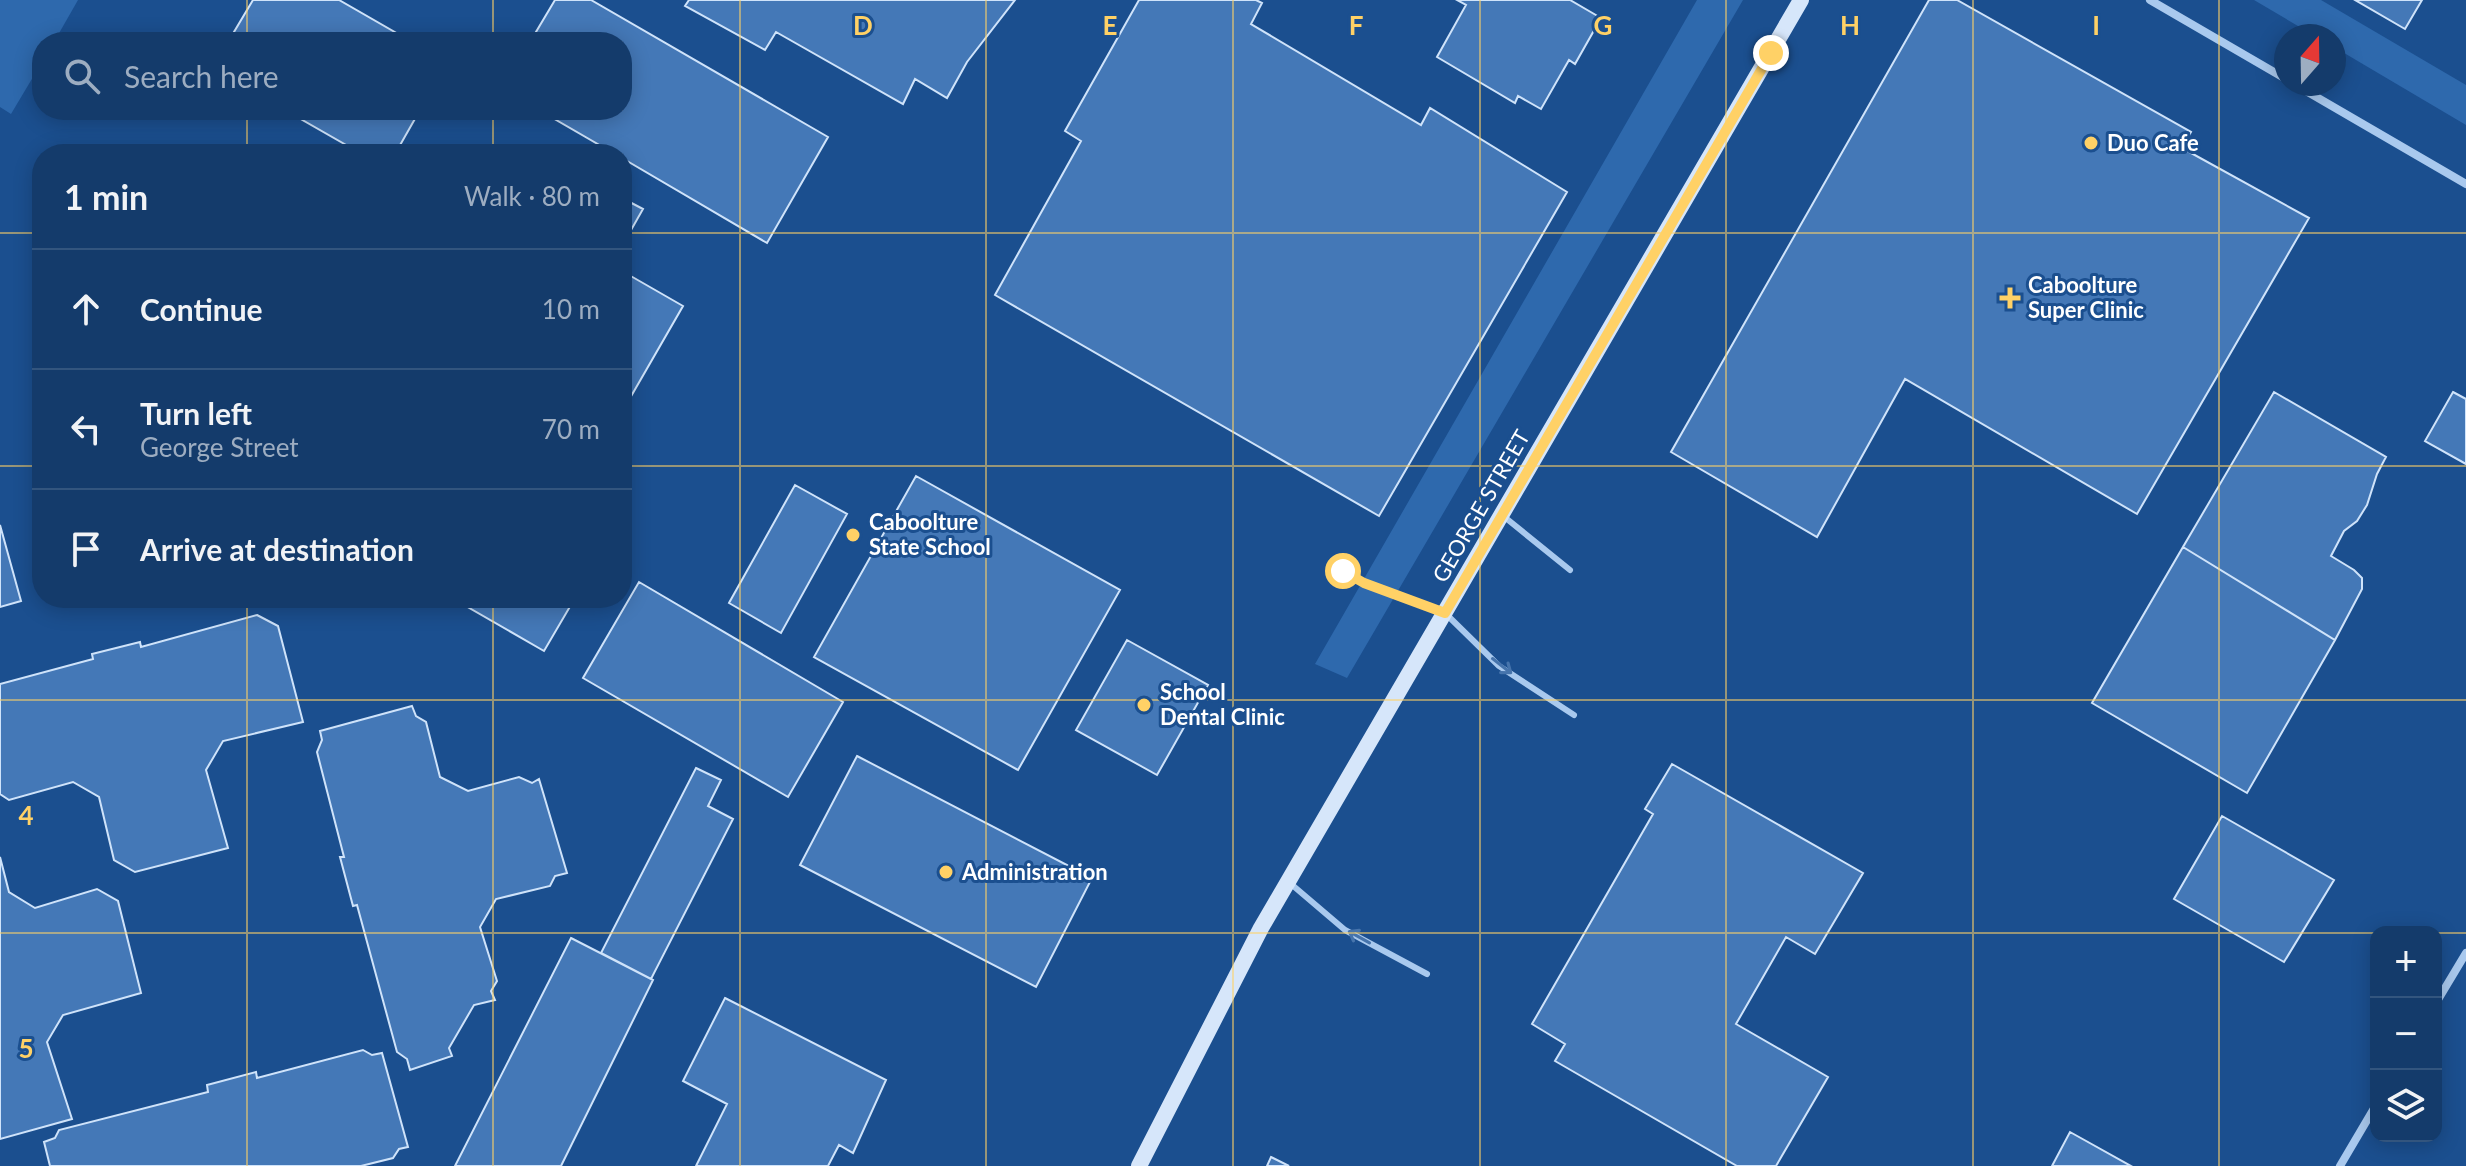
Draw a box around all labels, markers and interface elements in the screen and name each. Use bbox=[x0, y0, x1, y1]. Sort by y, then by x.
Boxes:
text: D bbox=[853, 9, 873, 41]
text: E bbox=[1103, 9, 1117, 41]
text: F bbox=[1349, 9, 1363, 41]
text: G bbox=[1594, 9, 1612, 41]
text: H bbox=[1840, 9, 1860, 41]
text: I bbox=[2092, 9, 2100, 41]
north arrow bbox=[2274, 24, 2346, 96]
search box bbox=[32, 32, 632, 120]
route end bbox=[1753, 35, 1789, 71]
icon: search bbox=[60, 54, 104, 98]
text: Search here bbox=[124, 58, 279, 94]
place label: Duo Cafe bbox=[2107, 129, 2199, 156]
marker: Duo Cafe bbox=[2082, 134, 2100, 152]
text: 1 min bbox=[64, 176, 148, 217]
text: Walk · 80 m bbox=[464, 180, 600, 212]
place label: Caboolture Super Clinic bbox=[2028, 271, 2144, 323]
icon: ahead bbox=[64, 287, 108, 331]
marker: Caboolture Super Clinic bbox=[1999, 287, 2021, 309]
text: Continue bbox=[140, 291, 263, 327]
text: 10 m bbox=[542, 293, 600, 325]
text: Turn left bbox=[140, 395, 252, 431]
icon: left bbox=[64, 407, 108, 451]
text: 70 m bbox=[542, 413, 600, 445]
street label: GEORGE STREET bbox=[1426, 425, 1535, 587]
text: George Street bbox=[140, 431, 299, 463]
place label: Caboolture State School bbox=[869, 508, 991, 560]
marker: Caboolture State School bbox=[844, 526, 862, 544]
icon: arrive bbox=[64, 527, 108, 571]
text: Arrive at destination bbox=[140, 531, 414, 567]
route start bbox=[1325, 553, 1361, 589]
one-way arrow bbox=[1491, 658, 1512, 675]
place label: School Dental Clinic bbox=[1160, 678, 1285, 730]
marker: School Dental Clinic bbox=[1135, 696, 1153, 714]
text: 4 bbox=[18, 799, 34, 831]
place label: Administration bbox=[961, 858, 1108, 885]
marker: Administration bbox=[937, 863, 955, 881]
map controls bbox=[2370, 926, 2442, 1142]
button: + bbox=[2370, 926, 2442, 998]
one-way arrow bbox=[1348, 929, 1371, 945]
button: − bbox=[2370, 998, 2442, 1070]
text: 5 bbox=[18, 1032, 34, 1064]
button: layers bbox=[2370, 1070, 2442, 1142]

